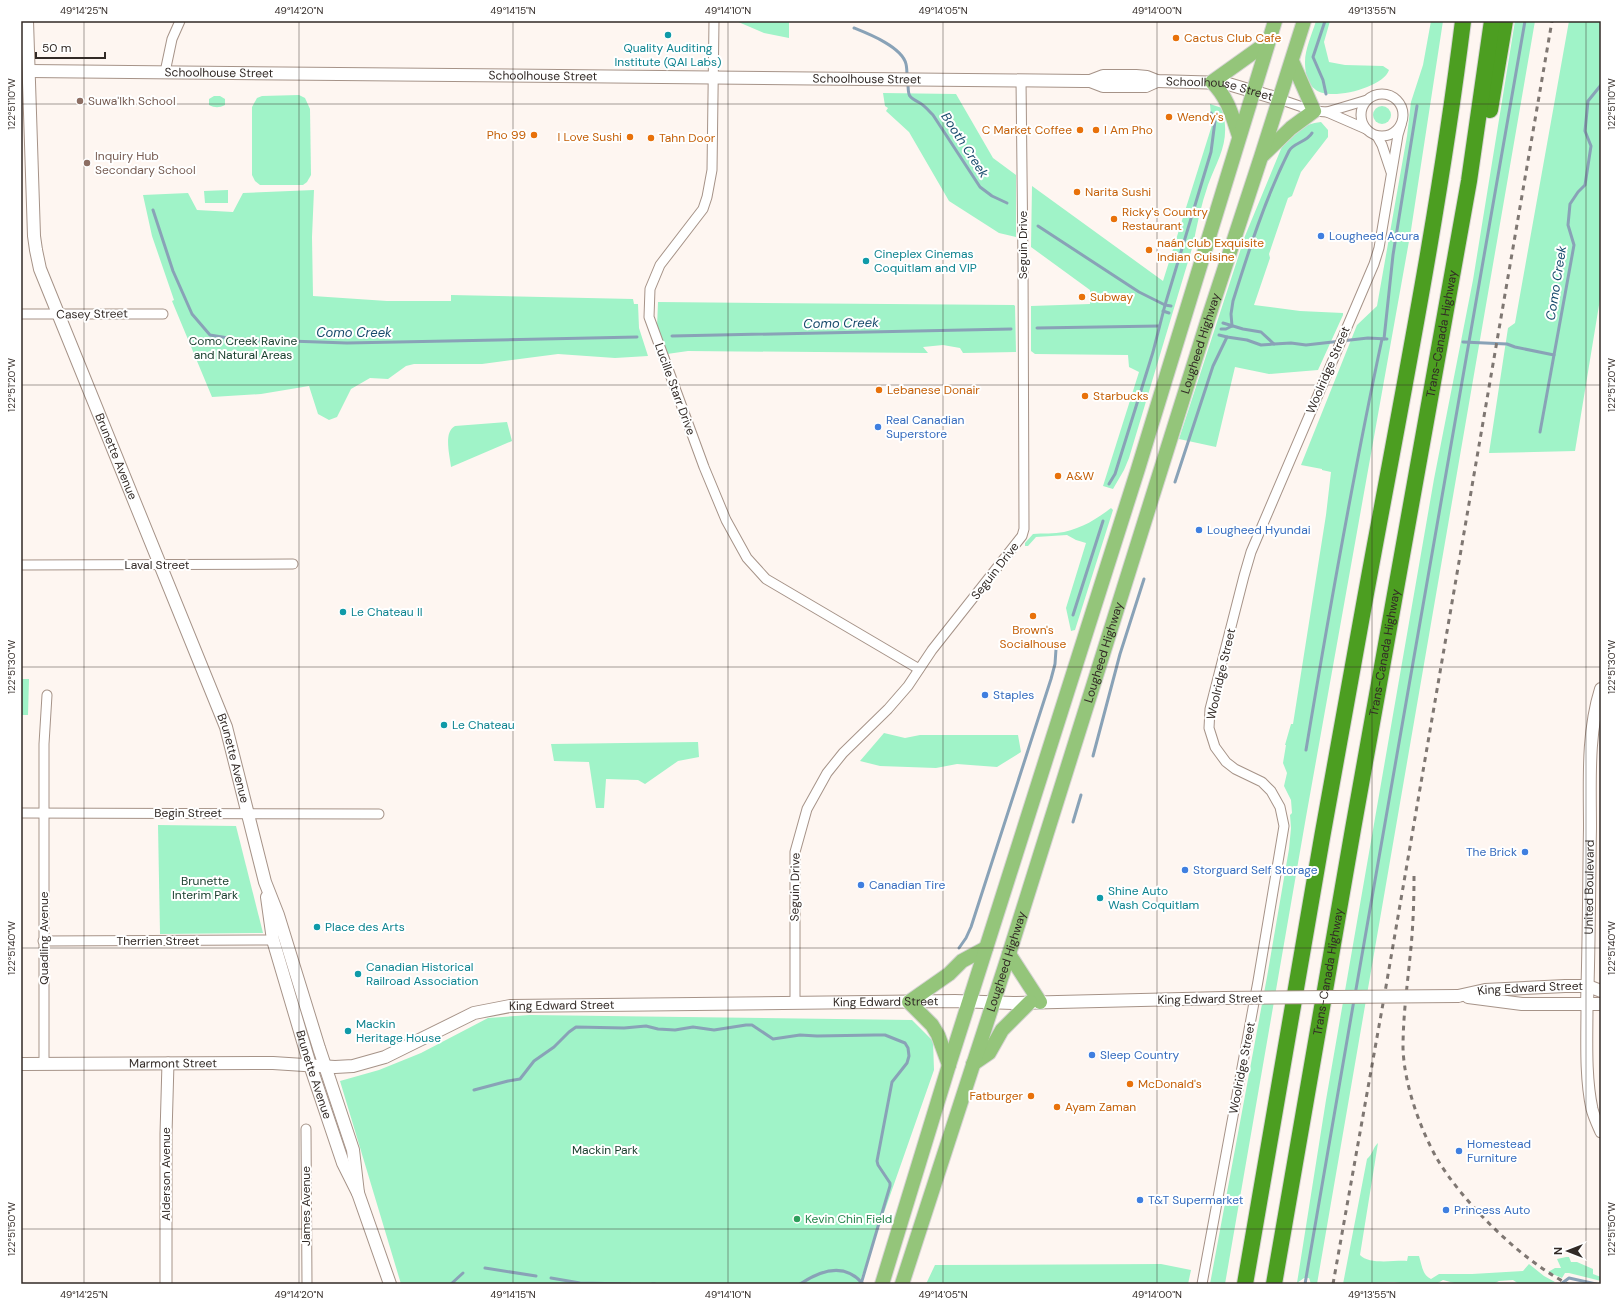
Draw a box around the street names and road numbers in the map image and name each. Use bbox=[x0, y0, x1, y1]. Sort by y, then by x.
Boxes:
street label: Schoolhouse Street bbox=[165, 64, 274, 81]
street label: Schoolhouse Street bbox=[489, 67, 598, 84]
street label: Schoolhouse Street bbox=[813, 70, 922, 87]
street label: Schoolhouse Street bbox=[1166, 73, 1275, 105]
street label: Seguin Drive bbox=[1015, 210, 1031, 279]
street label: Trans-Canada Highway bbox=[1422, 268, 1461, 399]
street label: Lougheed Highway bbox=[1177, 291, 1224, 396]
street label: Casey Street bbox=[56, 305, 128, 323]
street label: Woolridge Street bbox=[1302, 324, 1354, 416]
street label: Lucille Starr Drive bbox=[651, 341, 699, 437]
street label: Brunette Avenue bbox=[91, 411, 141, 502]
street label: Seguin Drive bbox=[968, 539, 1023, 603]
street label: Laval Street bbox=[124, 557, 190, 573]
street label: Trans-Canada Highway bbox=[1365, 587, 1404, 718]
street label: Lougheed Highway bbox=[1080, 600, 1127, 705]
street label: Woolridge Street bbox=[1203, 626, 1239, 721]
street label: Brunette Avenue bbox=[213, 711, 253, 805]
street label: Begin Street bbox=[154, 805, 222, 821]
street label: United Boulevard bbox=[1581, 840, 1598, 935]
street label: Seguin Drive bbox=[786, 852, 804, 921]
street label: Quadling Avenue bbox=[36, 891, 52, 985]
street label: Trans-Canada Highway bbox=[1309, 906, 1347, 1037]
street label: Lougheed Highway bbox=[983, 909, 1030, 1014]
street label: Therrien Street bbox=[116, 933, 200, 949]
street label: King Edward Street bbox=[1476, 978, 1583, 999]
street label: King Edward Street bbox=[1157, 990, 1263, 1008]
street label: King Edward Street bbox=[833, 993, 939, 1010]
street label: King Edward Street bbox=[509, 997, 615, 1014]
street label: Woolridge Street bbox=[1225, 1020, 1259, 1115]
street label: Brunette Avenue bbox=[292, 1028, 336, 1121]
street label: Marmont Street bbox=[129, 1055, 217, 1072]
street label: Alderson Avenue bbox=[158, 1127, 174, 1221]
street label: James Avenue bbox=[298, 1166, 314, 1246]

